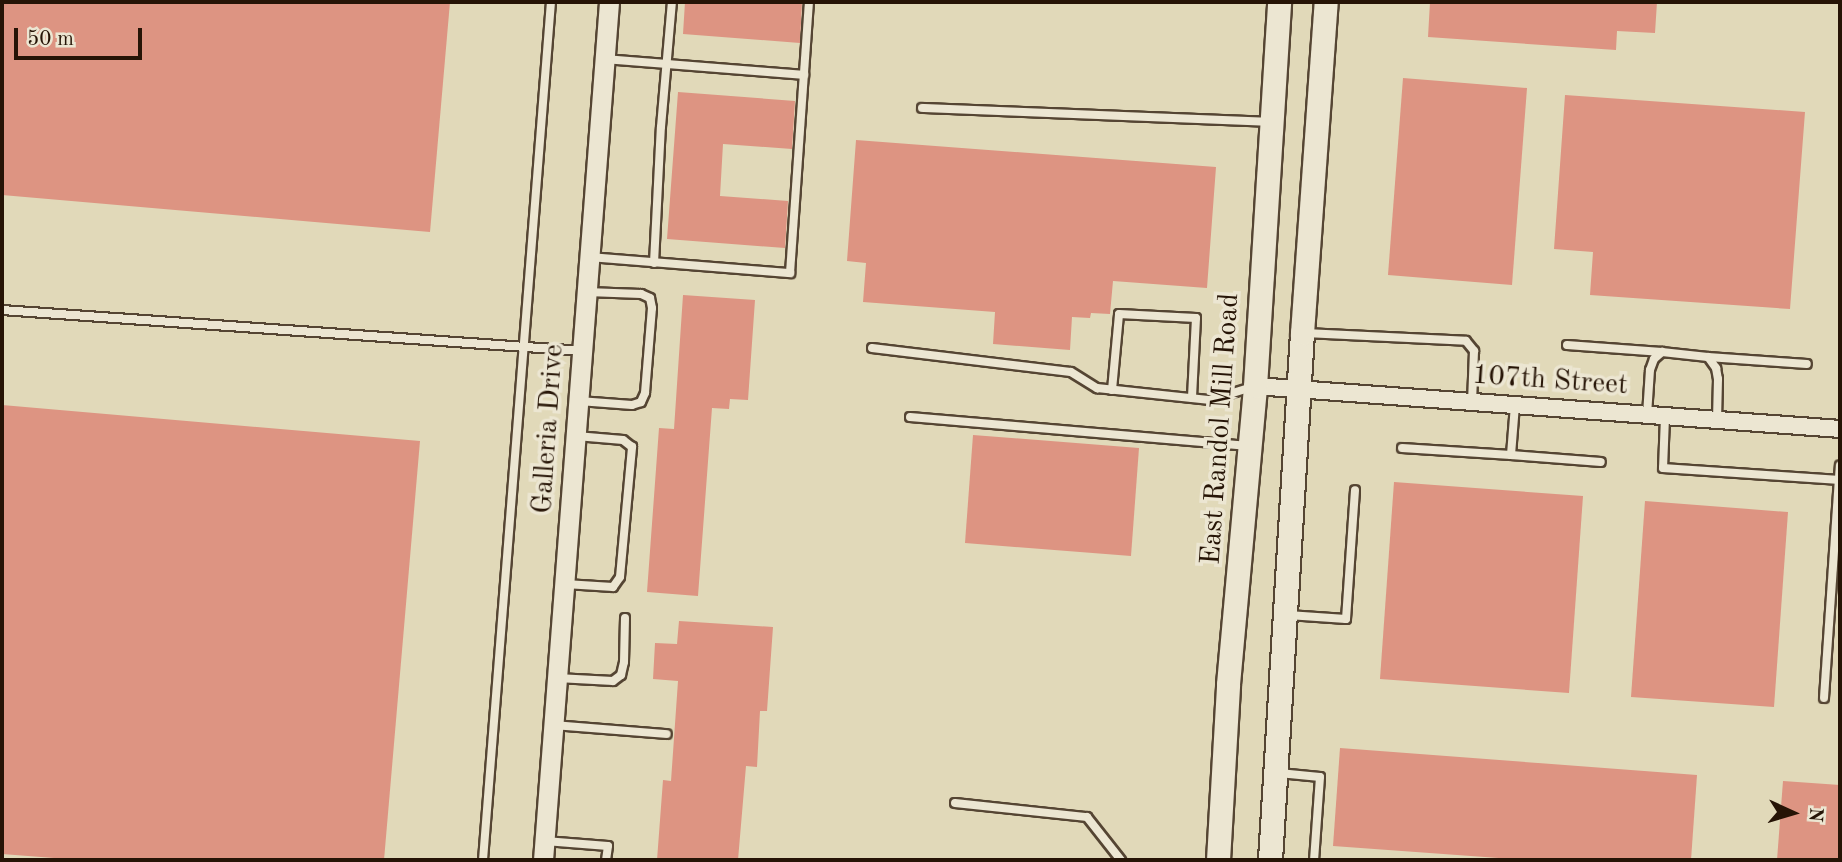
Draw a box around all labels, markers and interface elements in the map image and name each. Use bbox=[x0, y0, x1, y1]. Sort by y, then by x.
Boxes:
scale bar bbox=[18, 14, 145, 58]
text: 50 m bbox=[27, 29, 74, 50]
street label: East Randol Mill Road bbox=[1195, 292, 1247, 566]
street label: Galleria Drive bbox=[526, 343, 572, 515]
street label: 107th Street bbox=[1471, 359, 1629, 403]
north arrow bbox=[1758, 778, 1828, 848]
text: N bbox=[1804, 807, 1824, 822]

